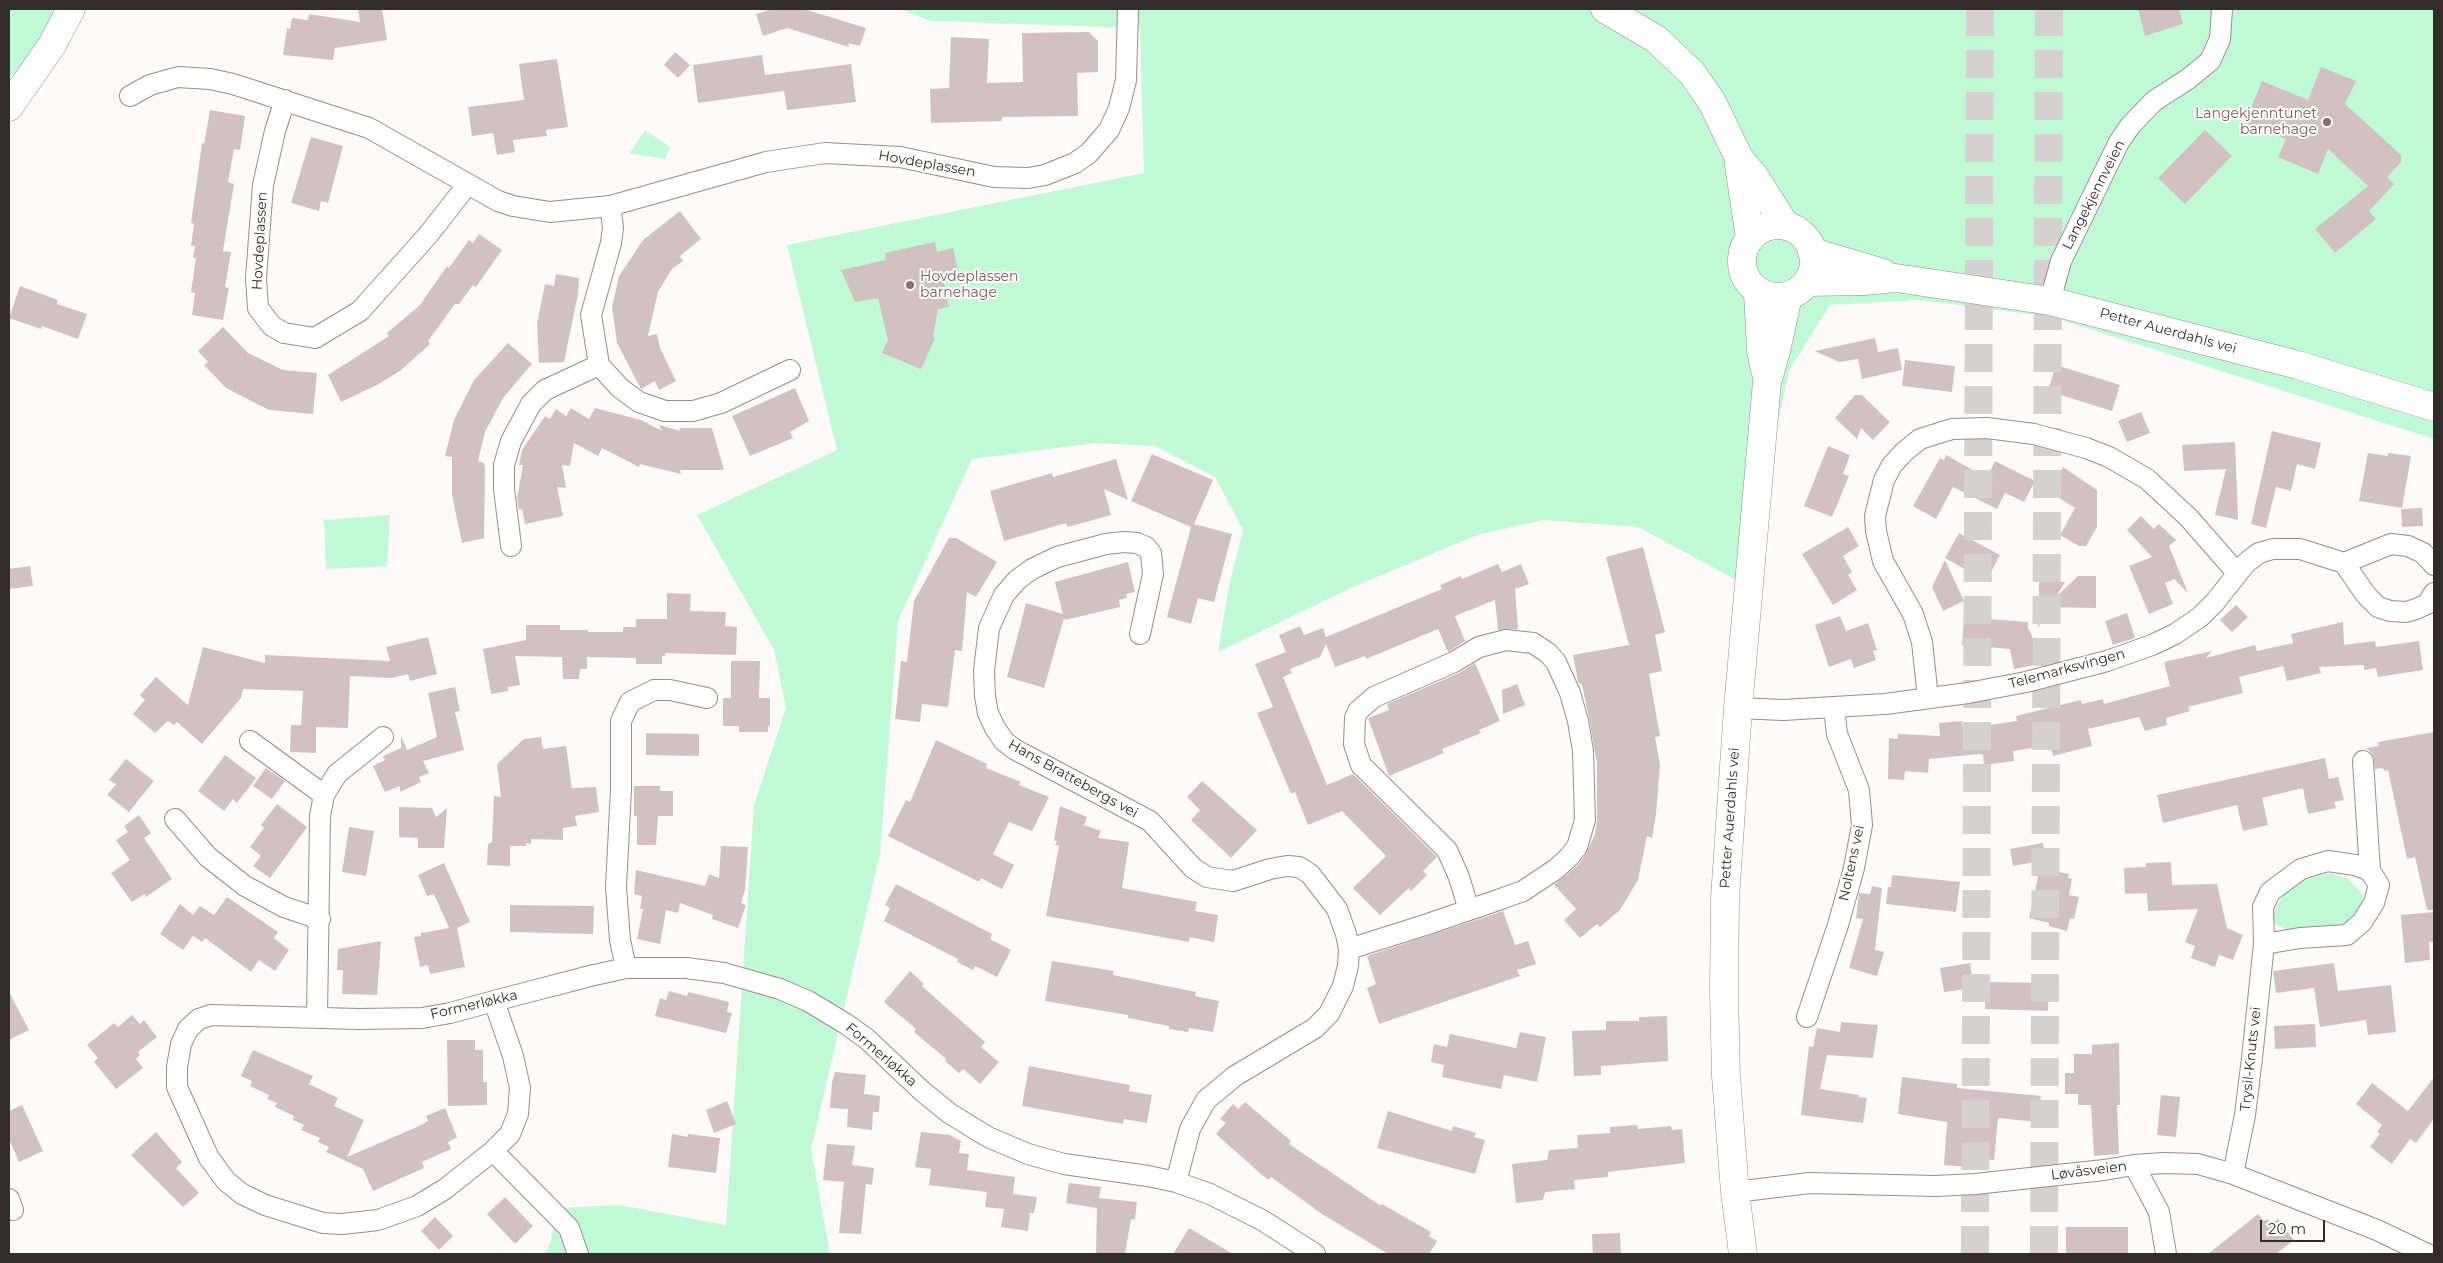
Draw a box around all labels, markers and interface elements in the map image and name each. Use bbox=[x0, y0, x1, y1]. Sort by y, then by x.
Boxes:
place label: Langekjenntunet barnehage bbox=[2195, 106, 2317, 138]
marker: Langekjenntunet barnehage bbox=[2321, 116, 2333, 128]
street label: Langekjennveien bbox=[2059, 137, 2129, 253]
street label: Hovdeplassen bbox=[877, 147, 977, 181]
street label: Hovdeplassen bbox=[249, 191, 271, 291]
place label: Hovdeplassen barnehage bbox=[920, 269, 1018, 302]
marker: Hovdeplassen barnehage bbox=[904, 279, 916, 291]
street label: Petter Auerdahls vei bbox=[2098, 305, 2238, 357]
street label: Telemarksvingen bbox=[2007, 645, 2127, 693]
street label: Hans Brattebergs vei bbox=[1005, 736, 1141, 822]
street label: Petter Auerdahls vei bbox=[1717, 747, 1743, 889]
street label: Noltens vei bbox=[1836, 823, 1868, 903]
street label: Formerløkka bbox=[429, 987, 519, 1023]
street label: Trysil-Knuts vei bbox=[2237, 1006, 2265, 1112]
street label: Formerløkka bbox=[842, 1019, 920, 1091]
street label: Løvåsveien bbox=[2050, 1158, 2128, 1184]
scale bar bbox=[2263, 1210, 2328, 1242]
text: 20 m bbox=[2268, 1219, 2306, 1238]

